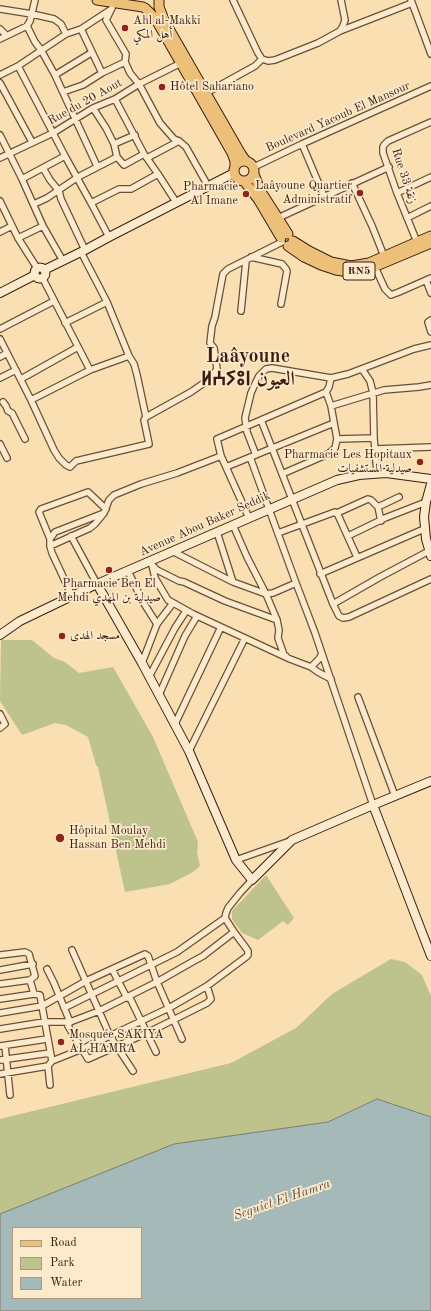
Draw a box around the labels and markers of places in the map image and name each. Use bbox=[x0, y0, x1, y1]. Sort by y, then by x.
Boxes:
place label: Ahl al-Makki أهل المكي bbox=[133, 14, 201, 42]
marker: Ahl al-Makki أهل المكي bbox=[120, 23, 130, 33]
place label: Hôtel Sahariano bbox=[170, 80, 254, 94]
marker: Hôtel Sahariano bbox=[157, 82, 167, 92]
place label: Laâyoune Quartier Administratif bbox=[255, 179, 352, 207]
place label: Pharmacie Al Imane bbox=[183, 180, 238, 208]
marker: Laâyoune Quartier Administratif bbox=[355, 188, 365, 198]
marker: Pharmacie Al Imane bbox=[241, 189, 251, 199]
place label: Pharmacie Les Hopitaux صيدلية المستشفيات bbox=[284, 448, 412, 476]
marker: Pharmacie Les Hopitaux صيدلية المستشفيات bbox=[415, 457, 425, 467]
marker: Pharmacie Ben El Mehdi صيدلية بن المهدي bbox=[104, 565, 114, 575]
place label: Pharmacie Ben El Mehdi صيدلية بن المهدي bbox=[57, 577, 161, 605]
place label: مسجد الهدى bbox=[70, 629, 120, 643]
marker: مسجد الهدى bbox=[57, 631, 67, 641]
place label: Hôpital Moulay Hassan Ben Mehdi bbox=[69, 824, 166, 852]
marker: Hôpital Moulay Hassan Ben Mehdi bbox=[54, 832, 66, 844]
place label: Mosquée SAKIYA AL HAMRA bbox=[69, 1028, 164, 1056]
marker: Mosquée SAKIYA AL HAMRA bbox=[56, 1037, 66, 1047]

